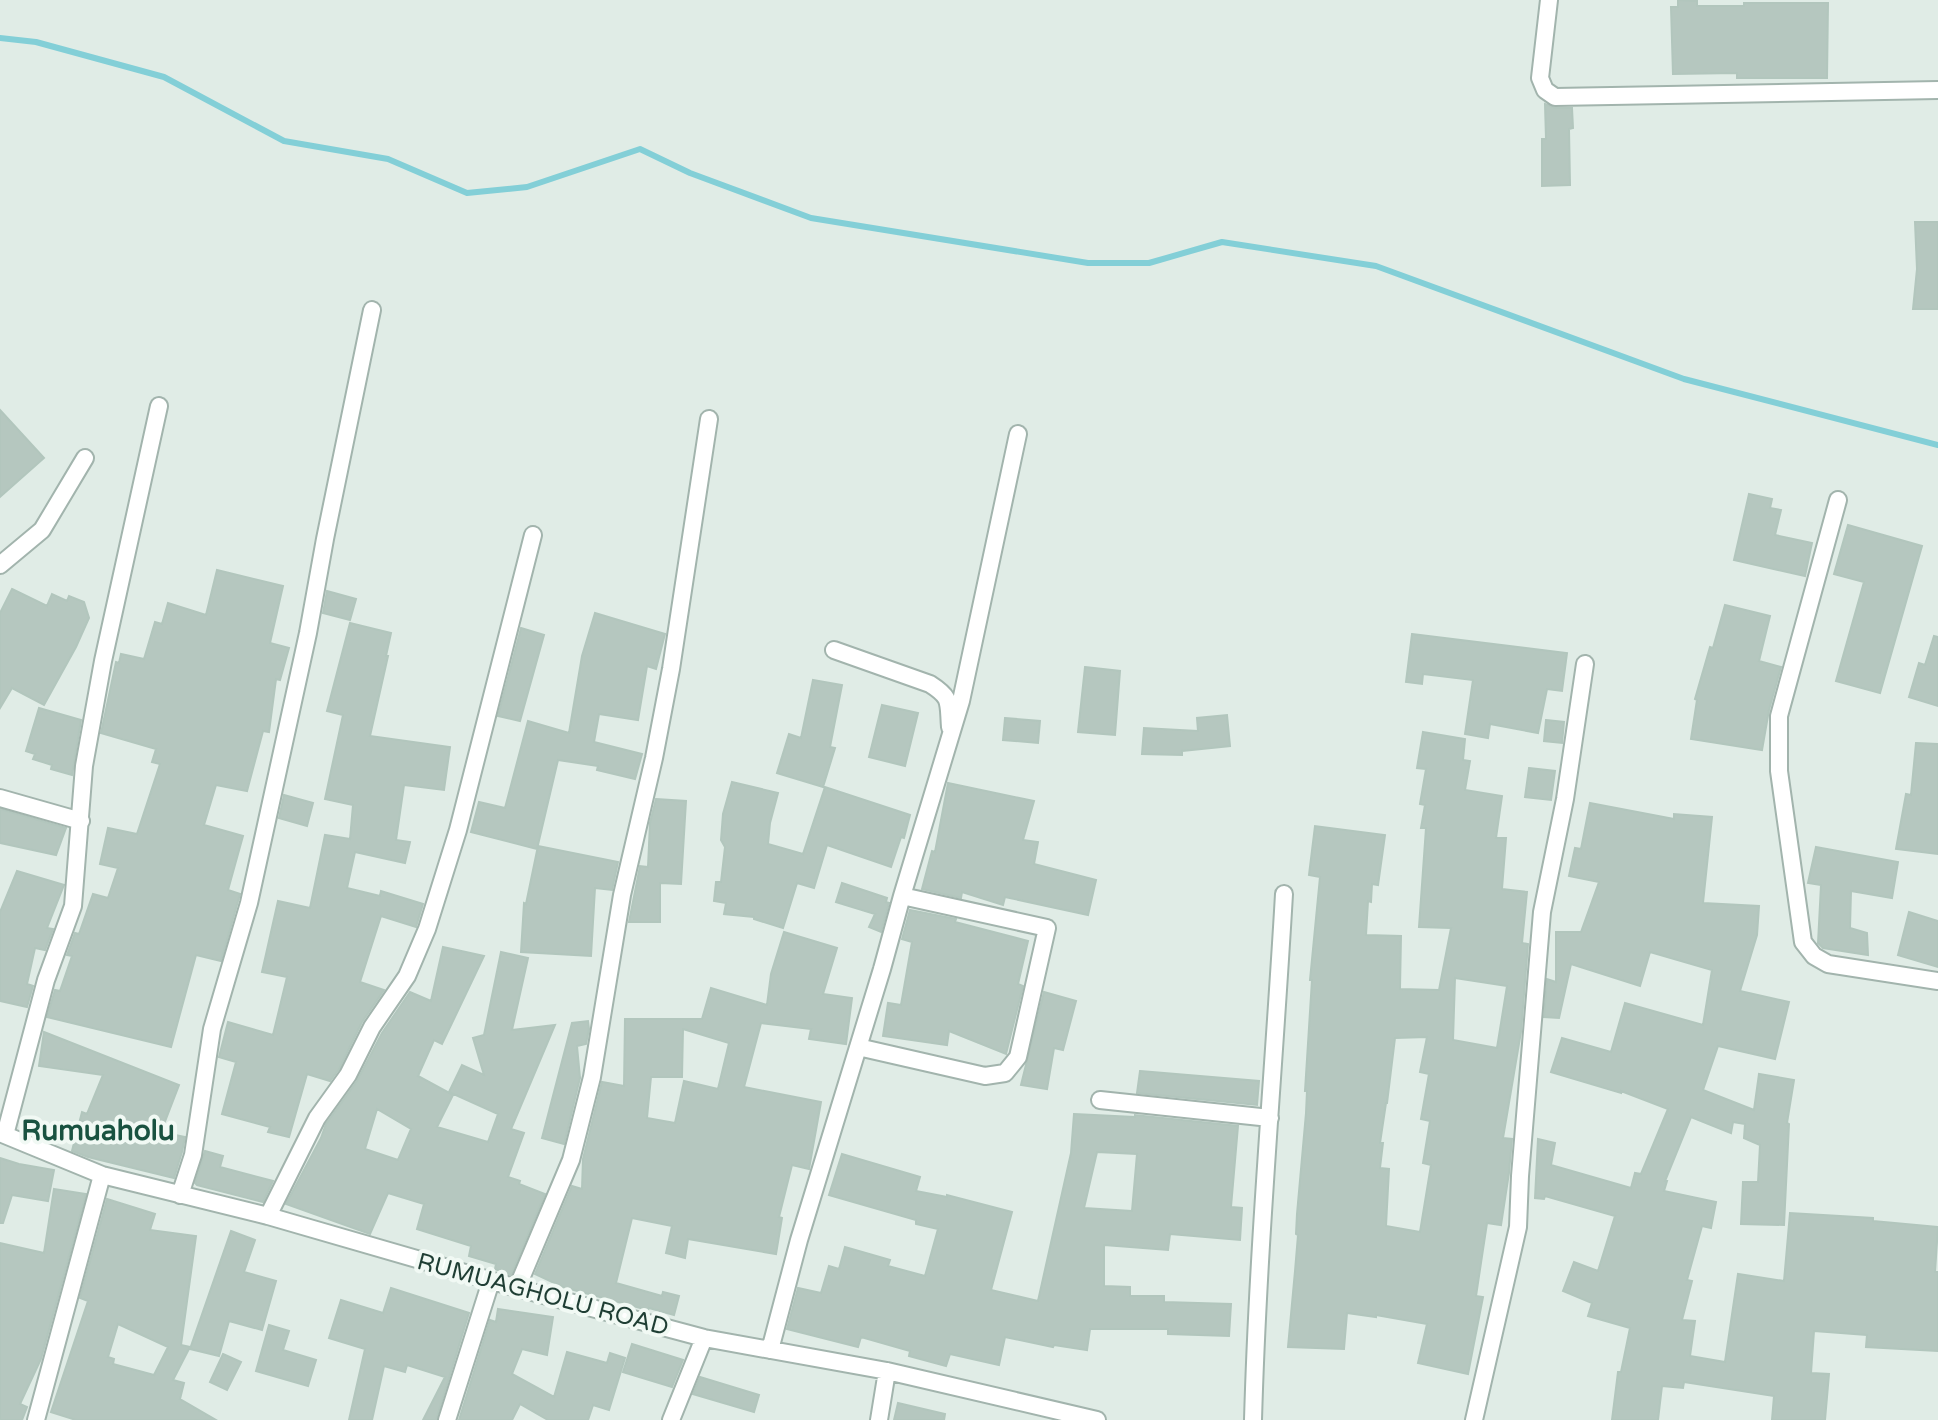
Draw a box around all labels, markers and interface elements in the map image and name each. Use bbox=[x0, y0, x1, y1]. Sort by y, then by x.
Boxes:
district label: Rumuaholu bbox=[21, 1114, 175, 1148]
street label: RUMUAGHOLU ROAD bbox=[414, 1247, 672, 1342]

